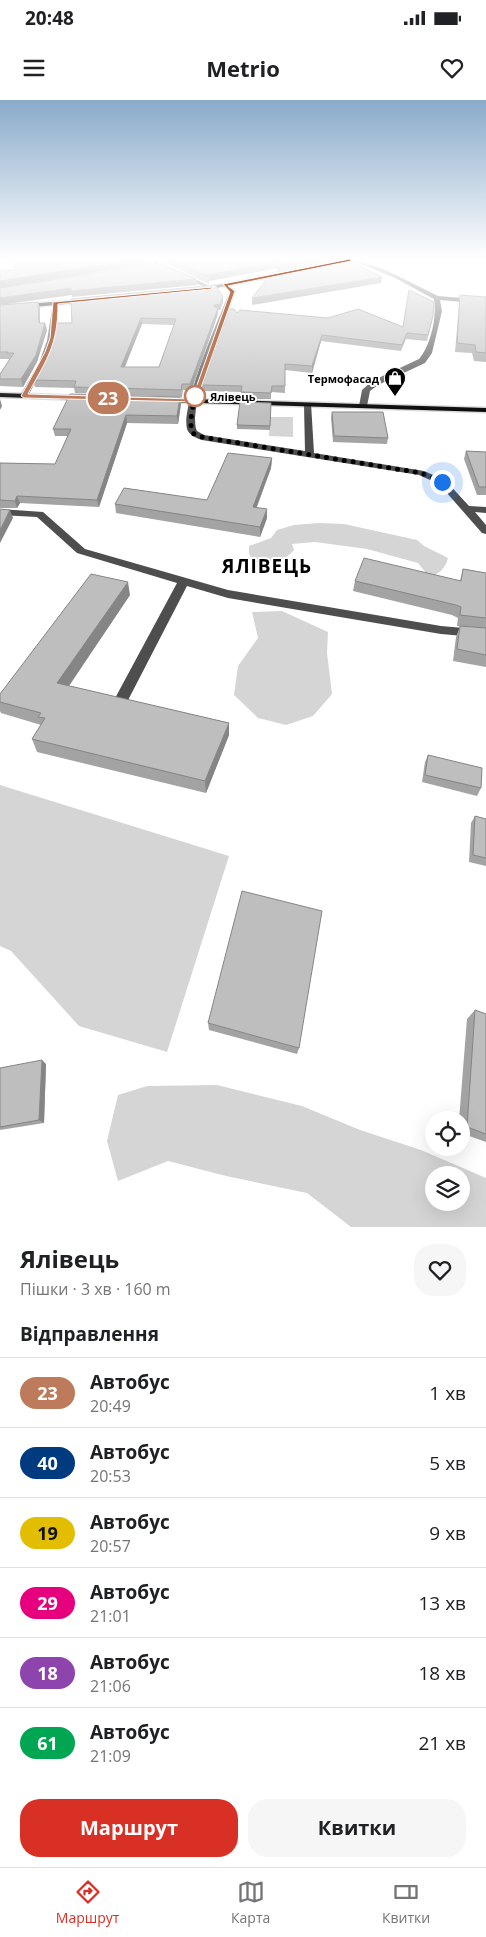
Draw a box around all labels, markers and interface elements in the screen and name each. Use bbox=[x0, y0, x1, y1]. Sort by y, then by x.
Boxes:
text: 20:48 bbox=[25, 5, 74, 31]
text: Metrio bbox=[206, 53, 280, 83]
icon: menu bbox=[20, 54, 48, 82]
icon: heart bbox=[438, 54, 466, 82]
shop icon: Термофасад bbox=[383, 366, 407, 397]
place label: Термофасад bbox=[308, 371, 380, 386]
line badge: 23 bbox=[86, 382, 130, 414]
marker: Ялівець bbox=[184, 385, 206, 407]
text: 23 bbox=[98, 386, 118, 410]
place label: Ялівець bbox=[209, 389, 256, 404]
your location bbox=[430, 470, 455, 495]
district label: ЯЛІВЕЦЬ bbox=[221, 553, 312, 579]
map controls bbox=[425, 1111, 470, 1211]
button: locate bbox=[425, 1111, 470, 1156]
button: layers bbox=[425, 1166, 470, 1211]
text: Ялівець bbox=[20, 1242, 119, 1275]
button: heart bbox=[414, 1244, 466, 1296]
text: Пішки · 3 хв · 160 m bbox=[20, 1278, 171, 1300]
text: Відправлення bbox=[20, 1321, 159, 1347]
text: Автобус bbox=[90, 1369, 170, 1395]
text: 1 хв bbox=[429, 1380, 466, 1406]
text: 23 bbox=[37, 1381, 58, 1405]
text: 20:49 bbox=[90, 1395, 131, 1417]
text: Автобус bbox=[90, 1439, 170, 1465]
text: 5 хв bbox=[429, 1450, 466, 1476]
text: 40 bbox=[37, 1451, 58, 1475]
text: 20:53 bbox=[90, 1465, 131, 1487]
text: Автобус bbox=[90, 1509, 170, 1535]
text: 9 хв bbox=[429, 1520, 466, 1546]
text: 19 bbox=[37, 1521, 58, 1545]
text: 20:57 bbox=[90, 1535, 131, 1557]
text: Автобус bbox=[90, 1579, 170, 1605]
text: 13 хв bbox=[418, 1590, 466, 1616]
text: 29 bbox=[37, 1591, 58, 1615]
text: 21:01 bbox=[90, 1605, 131, 1627]
text: Автобус bbox=[90, 1649, 170, 1675]
text: 18 хв bbox=[418, 1660, 466, 1686]
text: 18 bbox=[37, 1661, 58, 1685]
text: 21:06 bbox=[90, 1675, 131, 1697]
text: Автобус bbox=[90, 1719, 170, 1745]
text: 21 хв bbox=[418, 1730, 466, 1756]
text: 61 bbox=[37, 1731, 58, 1755]
text: 21:09 bbox=[90, 1745, 131, 1767]
button: Маршрут bbox=[20, 1799, 238, 1857]
button: Квитки bbox=[248, 1799, 466, 1857]
tab: Маршрут bbox=[56, 1878, 119, 1927]
tab: Карта bbox=[231, 1878, 270, 1927]
tab: Квитки bbox=[382, 1878, 430, 1927]

